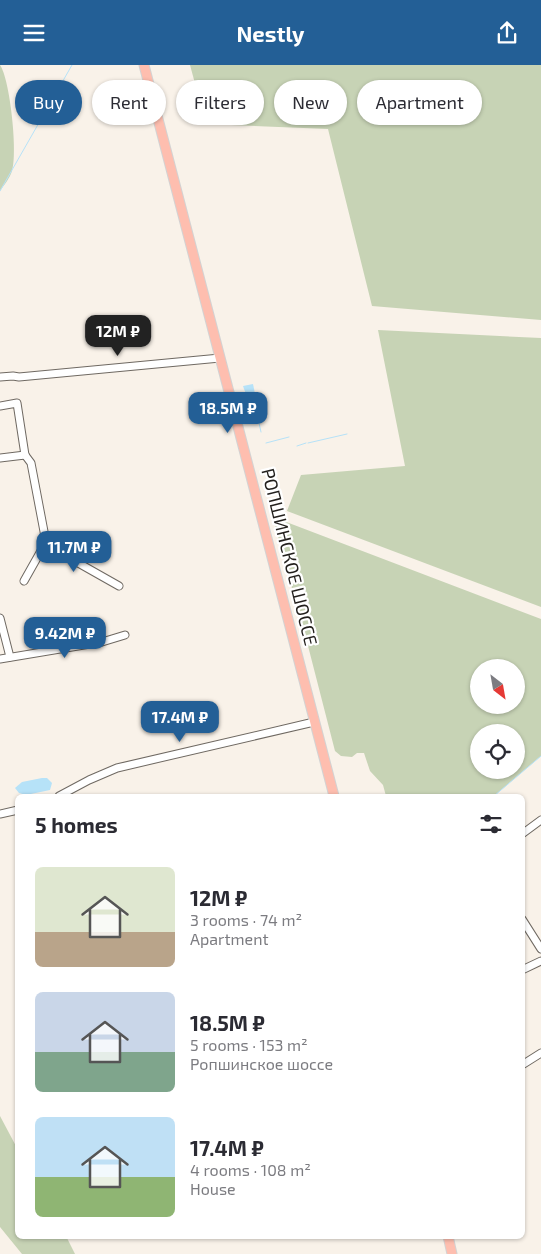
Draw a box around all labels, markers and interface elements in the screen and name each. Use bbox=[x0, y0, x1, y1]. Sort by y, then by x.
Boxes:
icon: menu bbox=[20, 19, 48, 47]
icon: share bbox=[493, 19, 521, 47]
text: Nestly bbox=[236, 20, 305, 46]
chip: Buy bbox=[15, 80, 82, 125]
chip: Rent bbox=[92, 80, 166, 125]
chip: Filters bbox=[176, 80, 264, 125]
chip: New bbox=[274, 80, 347, 125]
chip: Apartment bbox=[357, 80, 482, 125]
pin: 12M ₽ bbox=[83, 315, 153, 357]
text: 12M ₽ bbox=[96, 321, 140, 340]
pin: 18.5M ₽ bbox=[182, 391, 274, 434]
text: 18.5M ₽ bbox=[199, 398, 257, 417]
street label: РОПШИНСКОЕ ШОССЕ bbox=[257, 466, 323, 648]
pin: 11.7M ₽ bbox=[28, 531, 120, 573]
text: 11.7M ₽ bbox=[47, 537, 101, 556]
pin: 9.42M ₽ bbox=[19, 617, 111, 659]
text: 9.42M ₽ bbox=[35, 623, 95, 642]
north arrow bbox=[470, 659, 525, 714]
map controls bbox=[470, 659, 525, 779]
pin: 17.4M ₽ bbox=[134, 701, 226, 743]
text: 17.4M ₽ bbox=[152, 707, 208, 726]
button: locate bbox=[470, 724, 525, 779]
icon: filters bbox=[477, 810, 505, 838]
text: 5 homes bbox=[35, 812, 118, 837]
text: 12M ₽ bbox=[190, 885, 247, 910]
icon: home bbox=[75, 887, 135, 947]
text: 3 rooms · 74 m² bbox=[190, 910, 302, 929]
text: Apartment bbox=[190, 929, 269, 948]
text: 18.5M ₽ bbox=[190, 1010, 265, 1035]
icon: home bbox=[75, 1012, 135, 1072]
text: 5 rooms · 153 m² bbox=[190, 1035, 308, 1054]
text: Ропшинское шоссе bbox=[190, 1054, 333, 1073]
text: 17.4M ₽ bbox=[190, 1135, 264, 1160]
icon: home bbox=[75, 1137, 135, 1197]
text: 4 rooms · 108 m² bbox=[190, 1160, 311, 1179]
text: House bbox=[190, 1179, 236, 1198]

